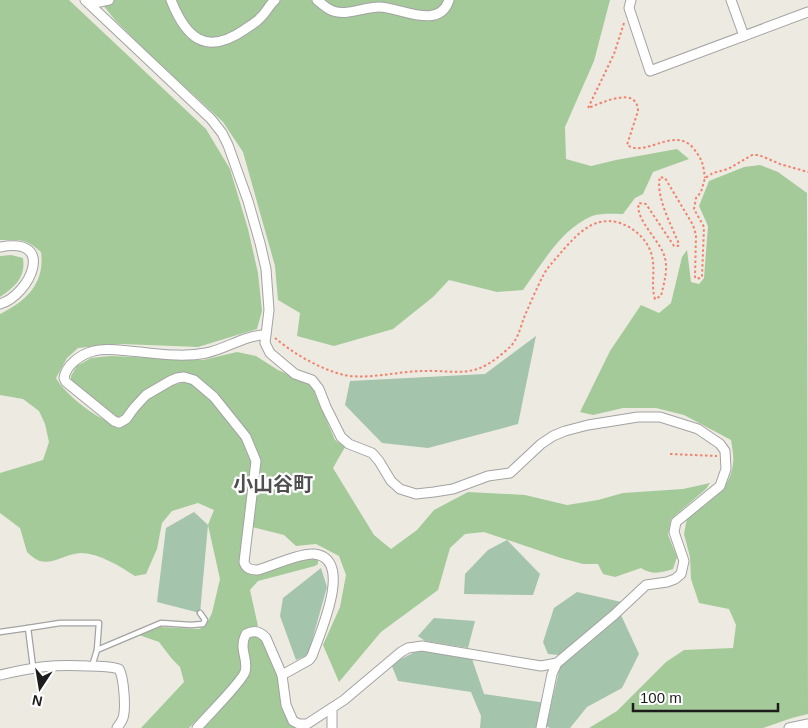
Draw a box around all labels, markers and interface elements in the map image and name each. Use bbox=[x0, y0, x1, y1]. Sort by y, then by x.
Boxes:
district label: 小山谷町 bbox=[233, 473, 313, 495]
north arrow bbox=[15, 663, 65, 713]
scale bar bbox=[633, 680, 778, 712]
text: 100 m bbox=[640, 689, 682, 706]
text: N bbox=[31, 692, 44, 710]

